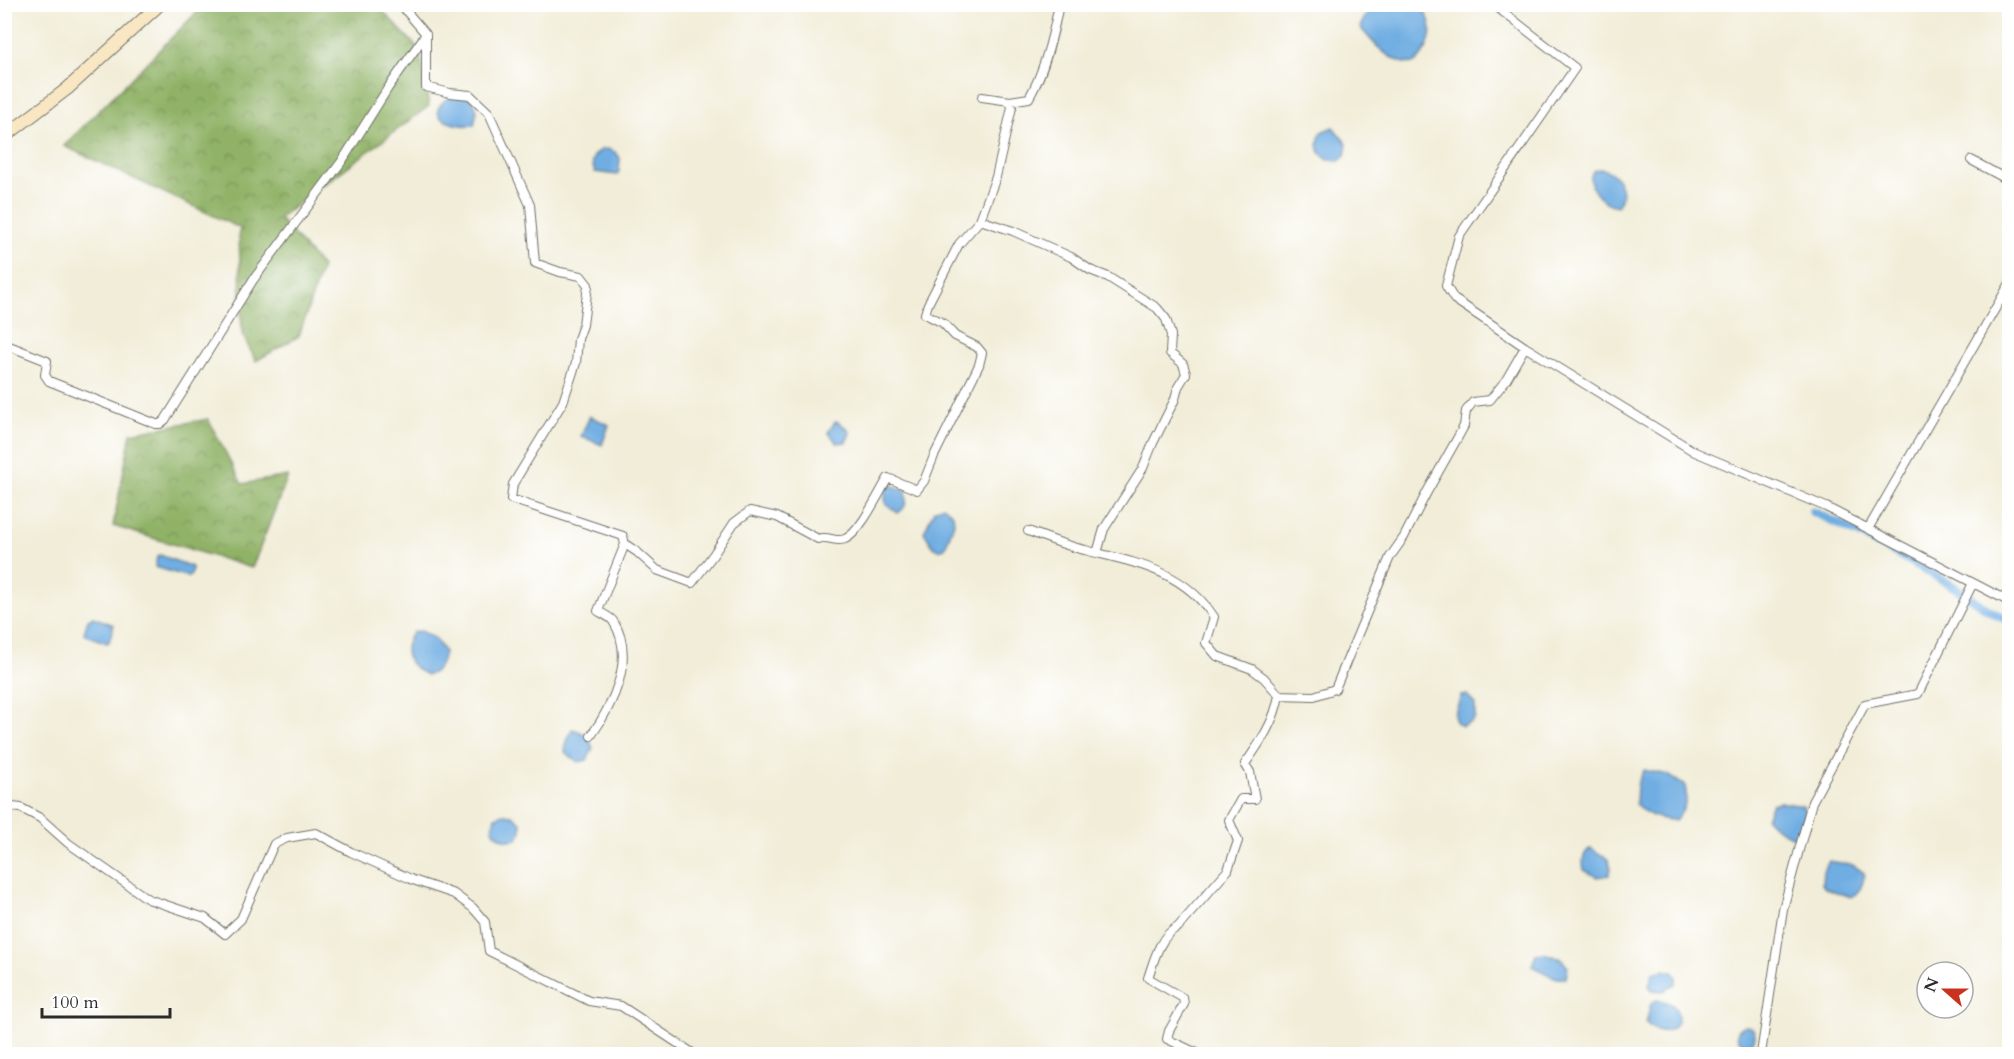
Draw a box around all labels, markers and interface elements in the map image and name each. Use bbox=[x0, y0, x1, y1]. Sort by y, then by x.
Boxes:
north arrow bbox=[1915, 960, 1975, 1020]
text: N bbox=[1919, 974, 1945, 995]
scale bar bbox=[42, 981, 170, 1019]
text: 100 m bbox=[51, 990, 99, 1015]

